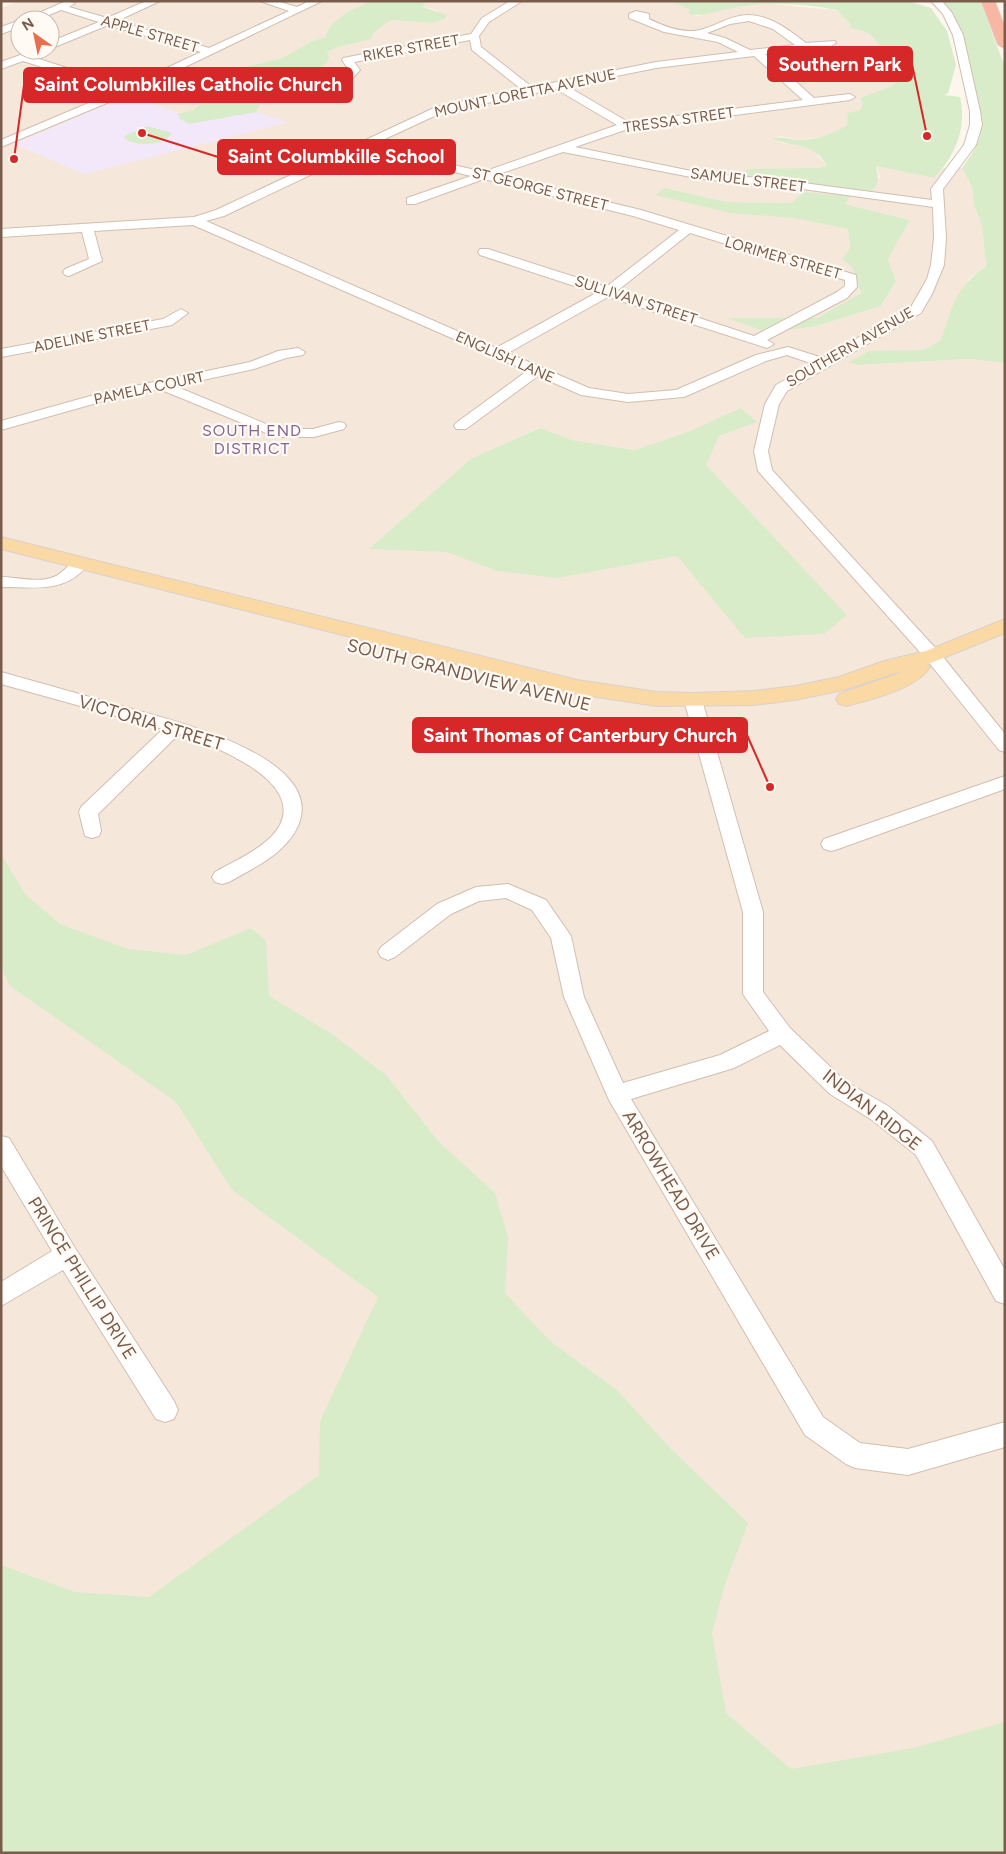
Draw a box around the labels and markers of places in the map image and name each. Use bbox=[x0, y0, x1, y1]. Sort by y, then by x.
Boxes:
callout: Southern Park bbox=[768, 47, 912, 81]
callout: Saint Columbkilles Catholic Church bbox=[24, 68, 352, 102]
callout: Saint Columbkille School bbox=[218, 140, 455, 174]
callout: Saint Thomas of Canterbury Church bbox=[413, 718, 747, 752]

